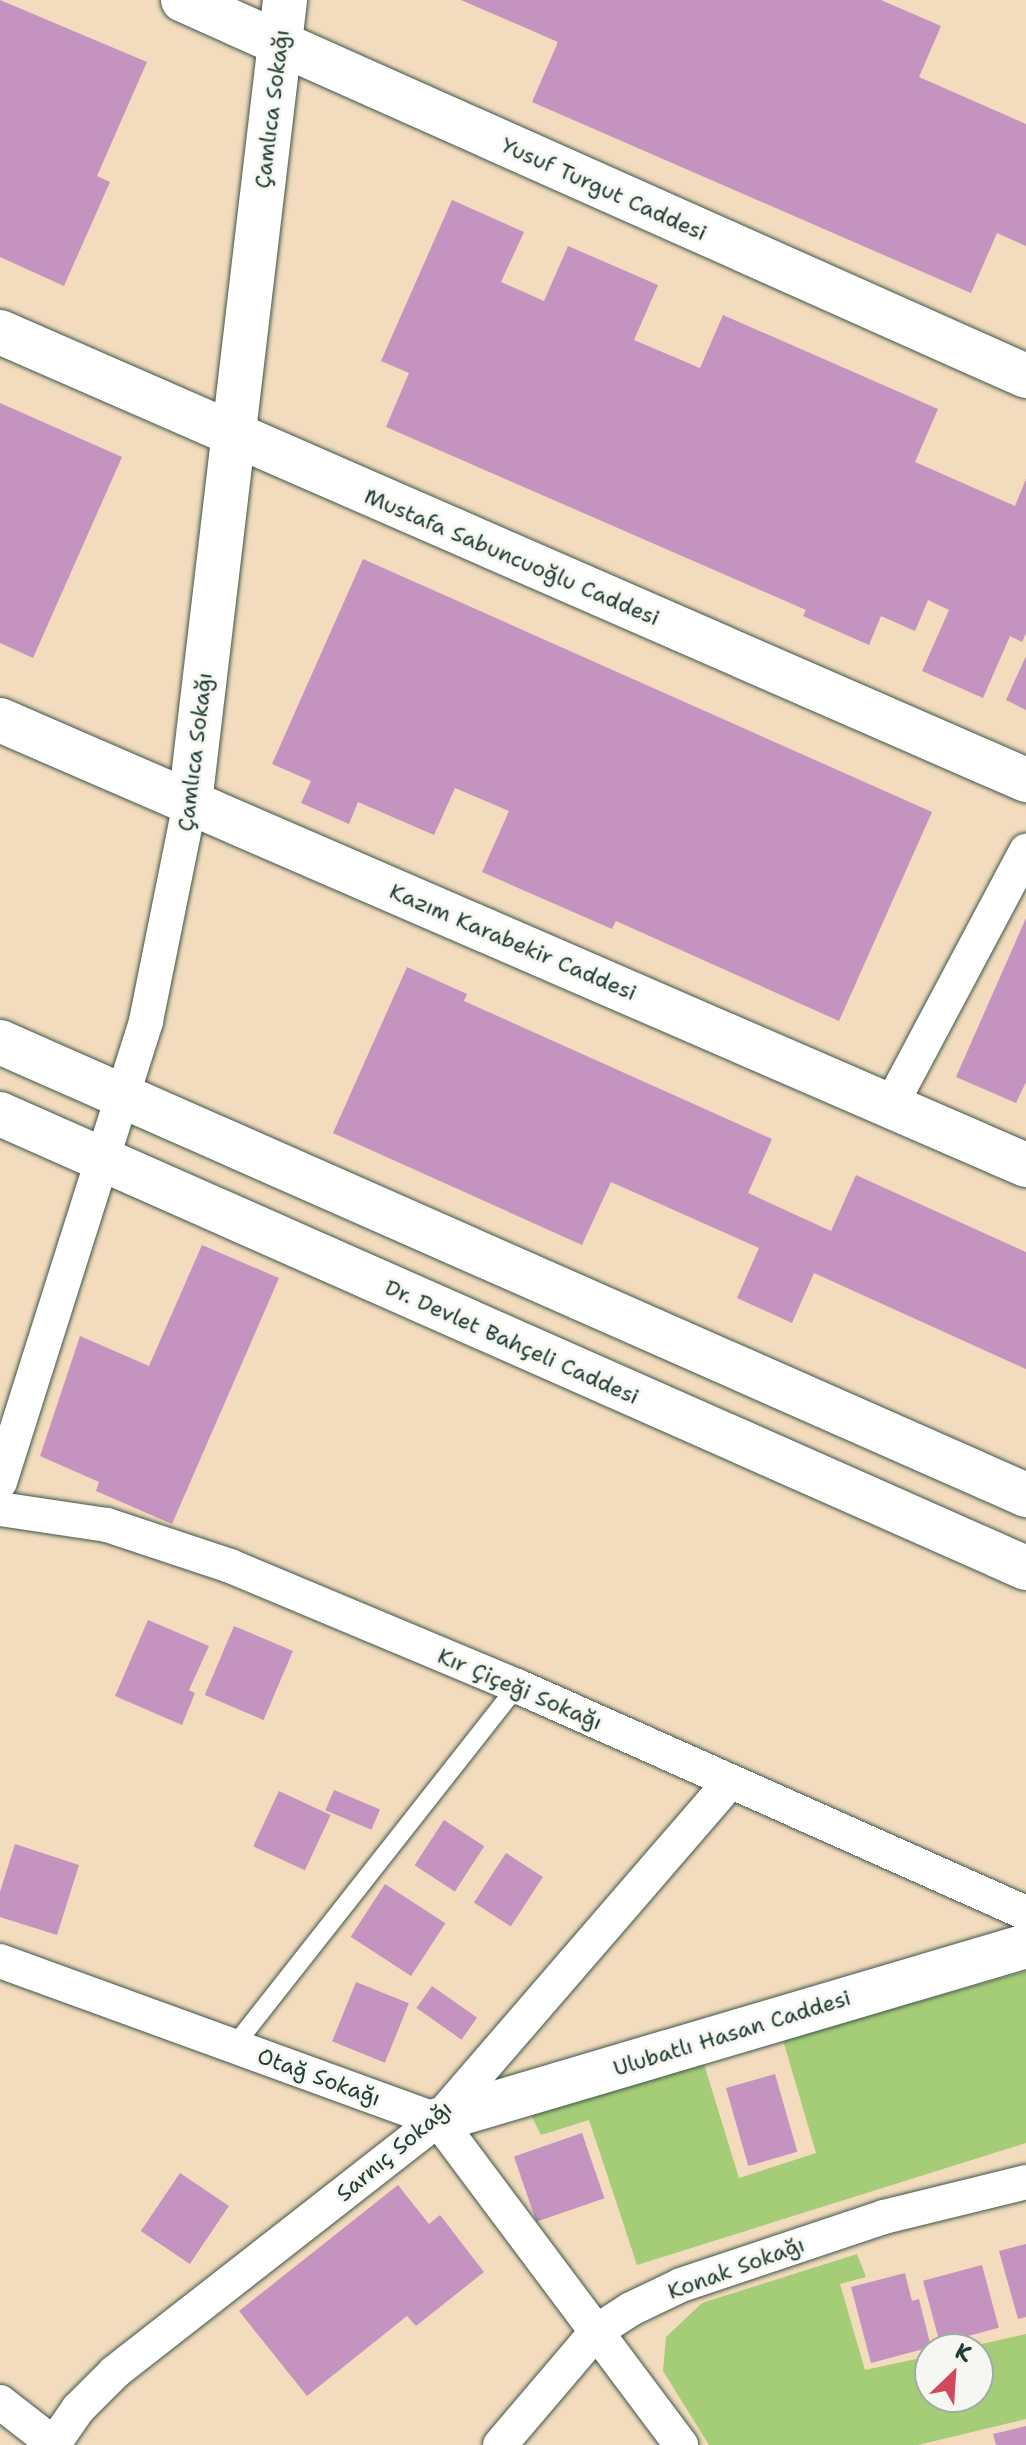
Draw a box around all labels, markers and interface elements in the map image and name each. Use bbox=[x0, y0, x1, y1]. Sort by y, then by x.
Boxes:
street label: Çamlıca Sokağı bbox=[249, 28, 295, 190]
street label: Yusuf Turgut Caddesi bbox=[497, 132, 711, 246]
street label: Mustafa Sabuncuoğlu Caddesi bbox=[360, 483, 664, 631]
street label: Çamlıca Sokağı bbox=[172, 671, 218, 833]
street label: Kazım Karabekir Caddesi bbox=[385, 878, 641, 1006]
street label: Dr. Devlet Bahçeli Caddesi bbox=[381, 1274, 643, 1410]
street label: Kır Çiçeği Sokağı bbox=[434, 1642, 606, 1736]
street label: Ulubatlı Hasan Caddesi bbox=[610, 1984, 854, 2082]
street label: Otağ Sokağı bbox=[254, 2042, 384, 2112]
street label: Sarnıç Sokağı bbox=[331, 2095, 457, 2207]
street label: Konak Sokağı bbox=[664, 2231, 808, 2305]
north arrow bbox=[914, 2333, 994, 2413]
text: K bbox=[951, 2336, 976, 2369]

